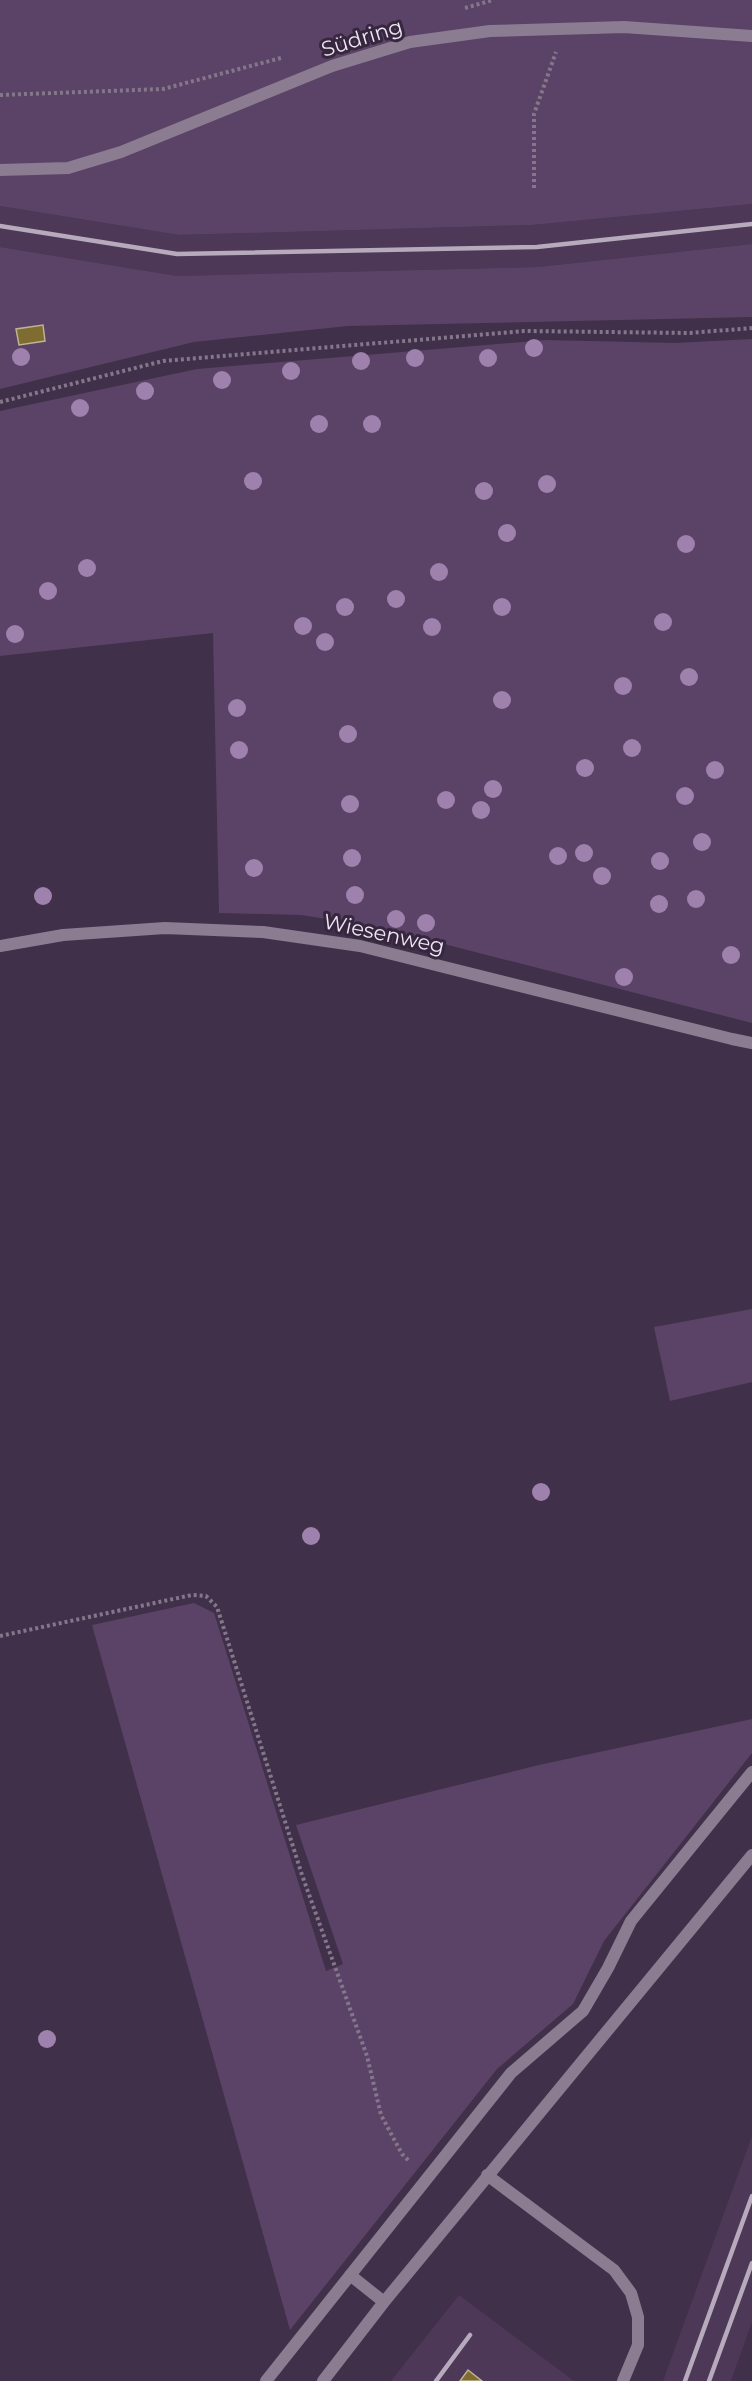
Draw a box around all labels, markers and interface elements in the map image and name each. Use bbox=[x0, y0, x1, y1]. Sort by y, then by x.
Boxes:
street label: Südring bbox=[318, 13, 406, 62]
street label: Wiesenweg bbox=[321, 908, 447, 959]

